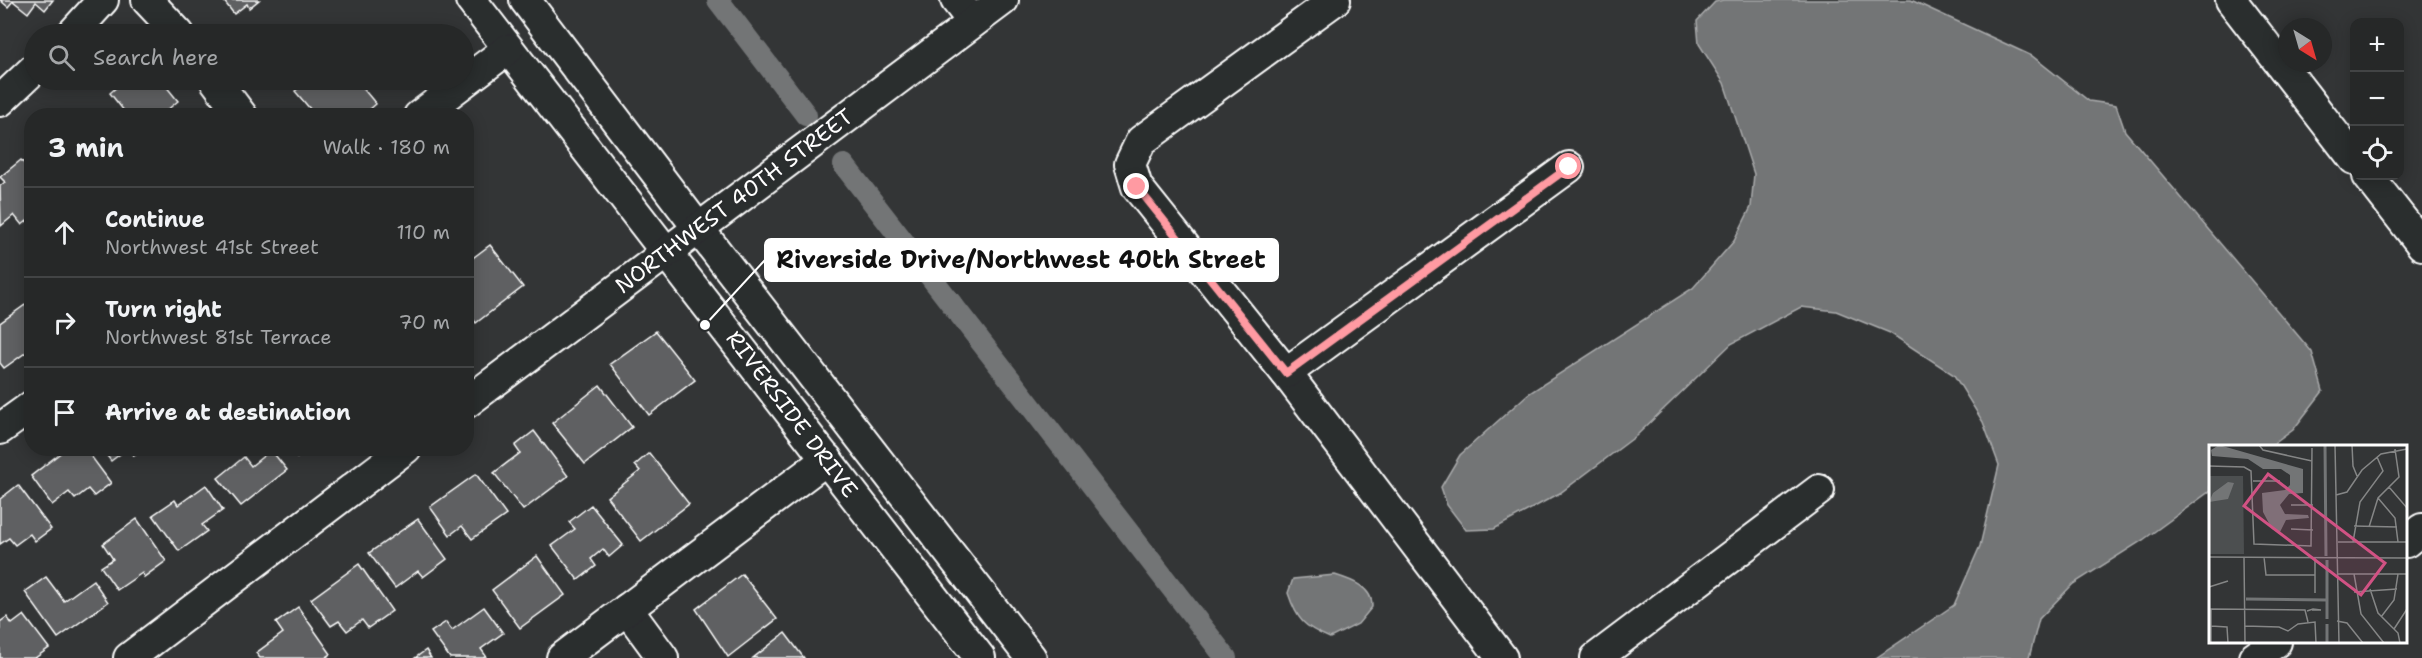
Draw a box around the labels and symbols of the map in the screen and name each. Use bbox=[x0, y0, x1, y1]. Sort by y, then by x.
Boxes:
north arrow bbox=[2278, 18, 2332, 72]
street label: NORTHWEST 40TH STREET bbox=[609, 102, 859, 300]
route start bbox=[1555, 153, 1581, 179]
route end bbox=[1123, 173, 1149, 199]
callout: Riverside Drive/Northwest 40th Street bbox=[765, 239, 1278, 281]
text: Riverside Drive/Northwest 40th Street bbox=[776, 244, 1266, 276]
street label: RIVERSIDE DRIVE bbox=[720, 325, 864, 503]
inset map bbox=[2209, 445, 2407, 643]

